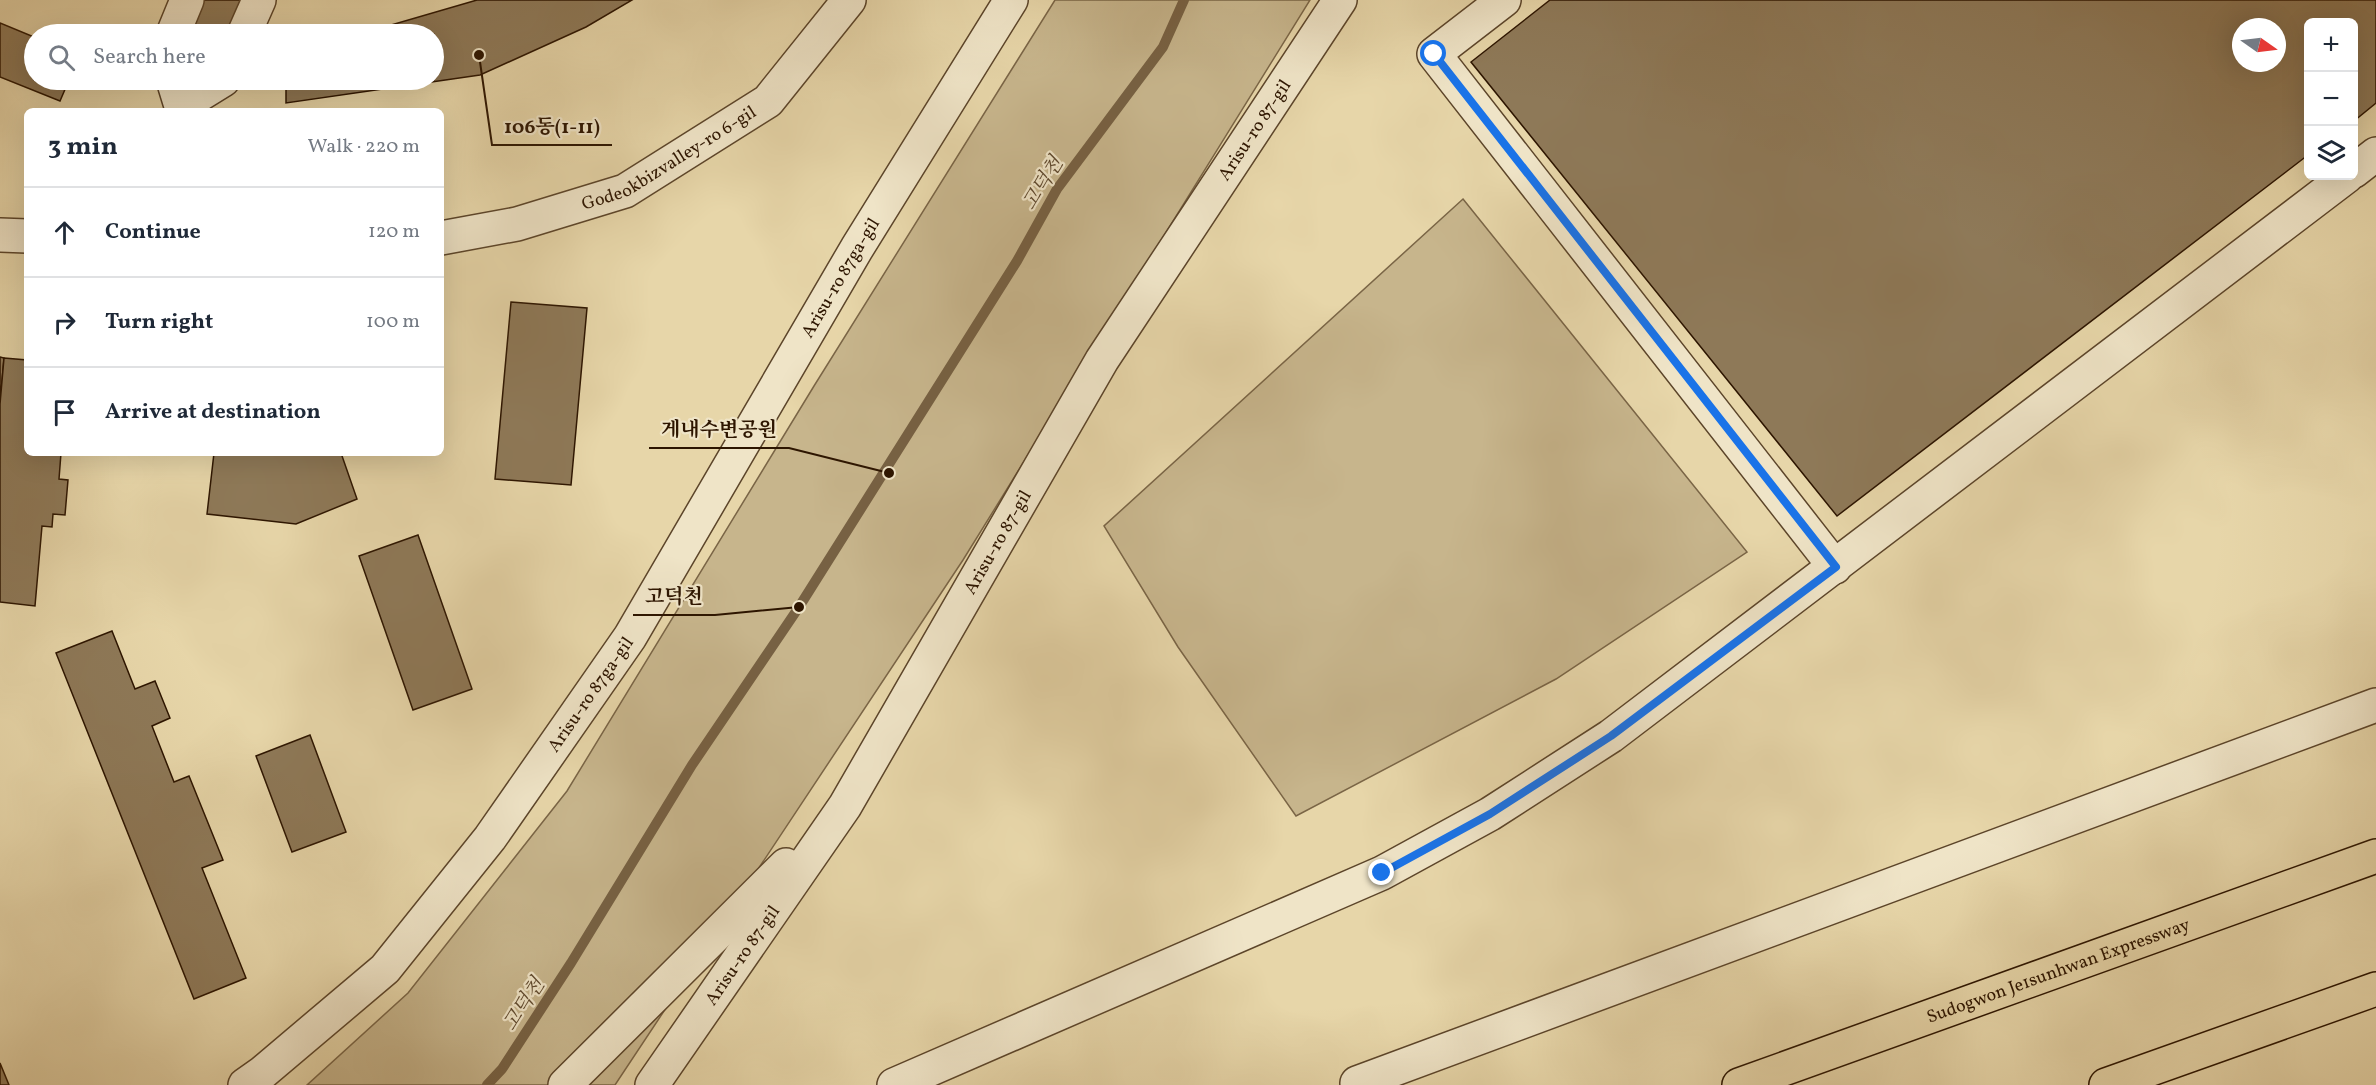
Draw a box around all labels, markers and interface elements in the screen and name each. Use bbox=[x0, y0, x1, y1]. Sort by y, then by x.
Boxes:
north arrow bbox=[2232, 18, 2286, 72]
map controls bbox=[2304, 18, 2358, 180]
button: + bbox=[2304, 18, 2358, 72]
search box bbox=[24, 24, 444, 90]
route start bbox=[1420, 40, 1446, 66]
icon: search bbox=[45, 41, 78, 74]
text: Search here bbox=[93, 42, 206, 73]
button: − bbox=[2304, 72, 2358, 126]
street label: Arisu-ro 87-gil bbox=[1213, 75, 1298, 186]
street label: Godeokbizvalley-ro 6-gil bbox=[579, 100, 761, 217]
callout: 106동(1-11) bbox=[492, 107, 612, 145]
text: 106동(1-11) bbox=[504, 114, 600, 142]
button: layers bbox=[2304, 126, 2358, 180]
text: 3 min bbox=[48, 129, 118, 165]
text: Walk · 220 m bbox=[308, 133, 420, 161]
water label: 고덕천 bbox=[1016, 151, 1072, 216]
street label: Arisu-ro 87ga-gil bbox=[796, 214, 887, 343]
icon: ahead bbox=[48, 216, 81, 249]
text: Continue bbox=[105, 217, 201, 248]
text: 120 m bbox=[368, 218, 420, 246]
icon: right bbox=[48, 306, 81, 339]
text: Turn right bbox=[105, 307, 213, 338]
text: 100 m bbox=[366, 308, 420, 336]
icon: arrive bbox=[48, 396, 81, 429]
text: Arrive at destination bbox=[105, 397, 321, 428]
callout: 게내수변공원 bbox=[649, 410, 789, 448]
text: 게내수변공원 bbox=[661, 417, 777, 445]
street label: Arisu-ro 87-gil bbox=[959, 486, 1038, 599]
callout: 고덕천 bbox=[633, 577, 715, 615]
text: 고덕천 bbox=[645, 584, 703, 612]
street label: Arisu-ro 87ga-gil bbox=[542, 632, 640, 758]
route end bbox=[1368, 859, 1394, 885]
street label: Arisu-ro 87-gil bbox=[700, 901, 787, 1011]
street label: Sudogwon Je1sunhwan Expressway bbox=[1924, 913, 2194, 1031]
water label: 고덕천 bbox=[497, 972, 553, 1037]

